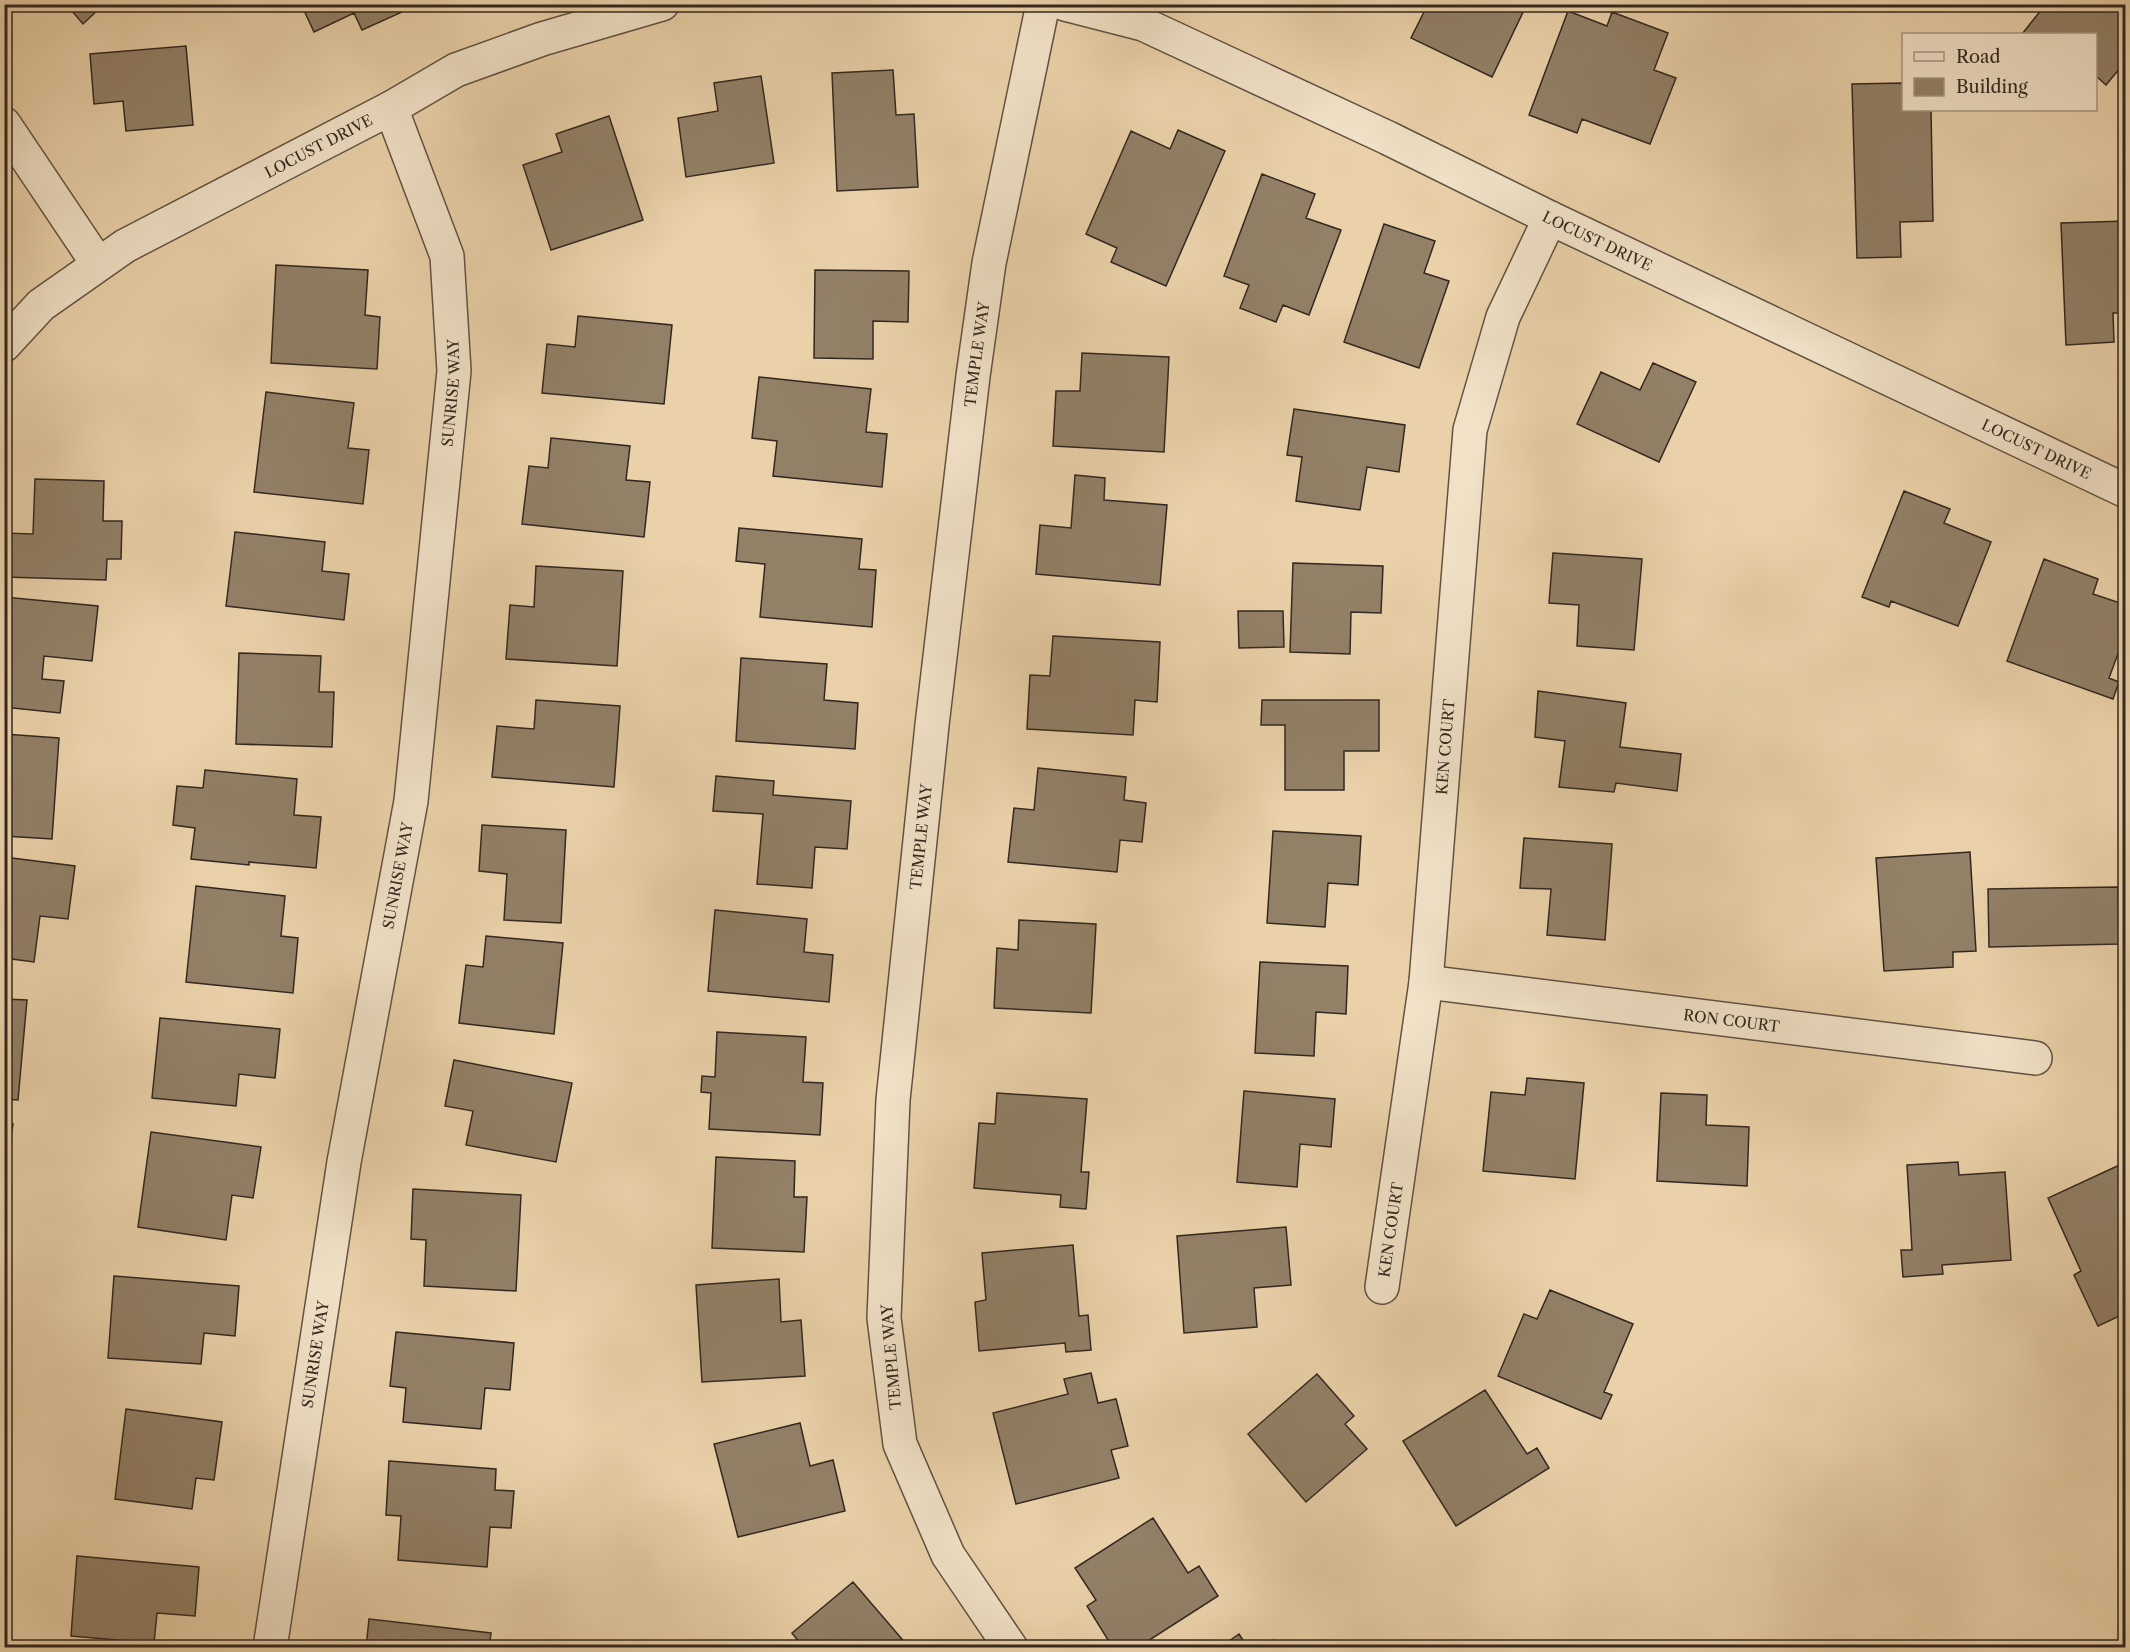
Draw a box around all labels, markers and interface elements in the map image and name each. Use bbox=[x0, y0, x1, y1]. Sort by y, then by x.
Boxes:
legend bbox=[1902, 33, 2097, 111]
text: Road bbox=[1956, 46, 2001, 68]
text: Building bbox=[1956, 76, 2028, 98]
street label: LOCUST DRIVE bbox=[261, 110, 376, 182]
street label: LOCUST DRIVE bbox=[1540, 206, 1655, 275]
street label: TEMPLE WAY bbox=[960, 300, 993, 408]
street label: SUNRISE WAY bbox=[437, 338, 464, 448]
street label: LOCUST DRIVE bbox=[1979, 415, 2095, 483]
street label: KEN COURT bbox=[1431, 698, 1458, 795]
street label: TEMPLE WAY bbox=[905, 783, 935, 891]
street label: SUNRISE WAY bbox=[378, 820, 416, 930]
street label: RON COURT bbox=[1682, 1005, 1782, 1036]
street label: KEN COURT bbox=[1374, 1180, 1407, 1278]
street label: SUNRISE WAY bbox=[297, 1299, 332, 1409]
street label: TEMPLE WAY bbox=[877, 1303, 905, 1411]

